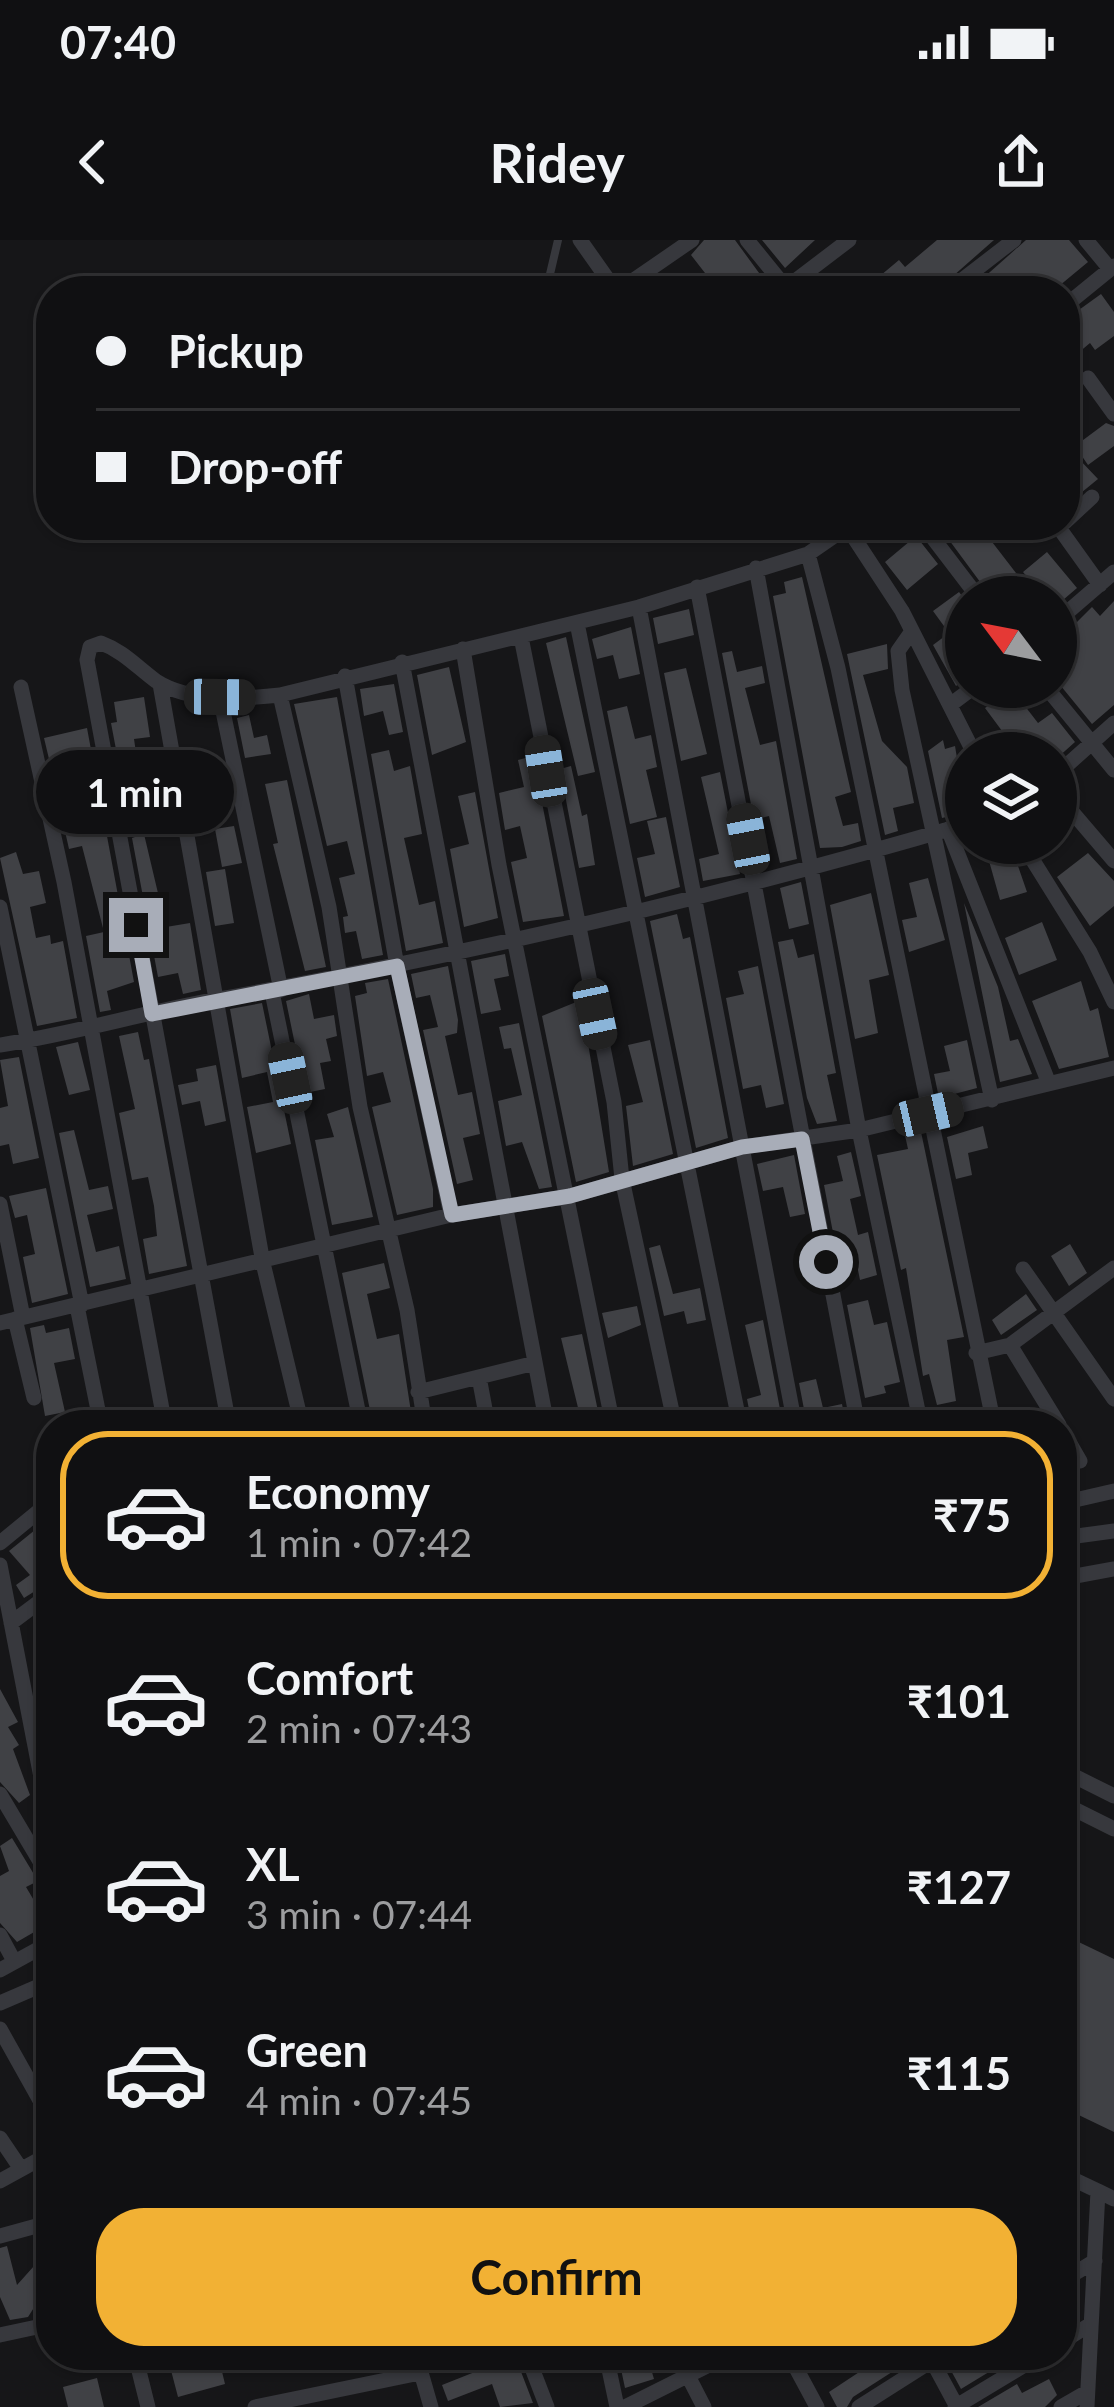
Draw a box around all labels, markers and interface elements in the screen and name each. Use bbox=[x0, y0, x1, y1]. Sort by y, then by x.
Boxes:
text: 07:40 bbox=[60, 15, 176, 69]
icon: back bbox=[60, 129, 126, 195]
icon: share bbox=[988, 129, 1054, 195]
text: Ridey bbox=[489, 130, 625, 195]
text: Pickup bbox=[168, 324, 304, 378]
text: Drop-off bbox=[168, 440, 342, 494]
north arrow bbox=[945, 576, 1077, 708]
map controls bbox=[945, 576, 1077, 864]
car bbox=[184, 678, 256, 716]
button: layers bbox=[945, 732, 1077, 864]
car bbox=[523, 733, 569, 809]
callout: 1 min bbox=[37, 751, 235, 835]
text: 1 min bbox=[87, 769, 183, 815]
car bbox=[723, 800, 773, 878]
route end bbox=[109, 898, 163, 952]
car bbox=[570, 975, 620, 1053]
car bbox=[265, 1039, 315, 1117]
car bbox=[889, 1088, 967, 1140]
route start bbox=[799, 1235, 853, 1289]
icon: car bbox=[102, 1461, 210, 1569]
text: Economy bbox=[246, 1465, 430, 1519]
text: ₹75 bbox=[933, 1488, 1011, 1542]
text: 1 min · 07:42 bbox=[246, 1519, 472, 1565]
icon: car bbox=[102, 1647, 210, 1755]
text: Comfort bbox=[246, 1651, 413, 1705]
text: ₹101 bbox=[907, 1674, 1011, 1728]
text: 2 min · 07:43 bbox=[246, 1705, 472, 1751]
icon: car bbox=[102, 1833, 210, 1941]
text: XL bbox=[246, 1837, 300, 1891]
text: ₹127 bbox=[907, 1860, 1011, 1914]
text: 3 min · 07:44 bbox=[246, 1891, 472, 1937]
icon: car bbox=[102, 2019, 210, 2127]
text: Green bbox=[246, 2023, 368, 2077]
text: ₹115 bbox=[907, 2046, 1011, 2100]
text: 4 min · 07:45 bbox=[246, 2077, 472, 2123]
button: Confirm bbox=[96, 2208, 1017, 2346]

